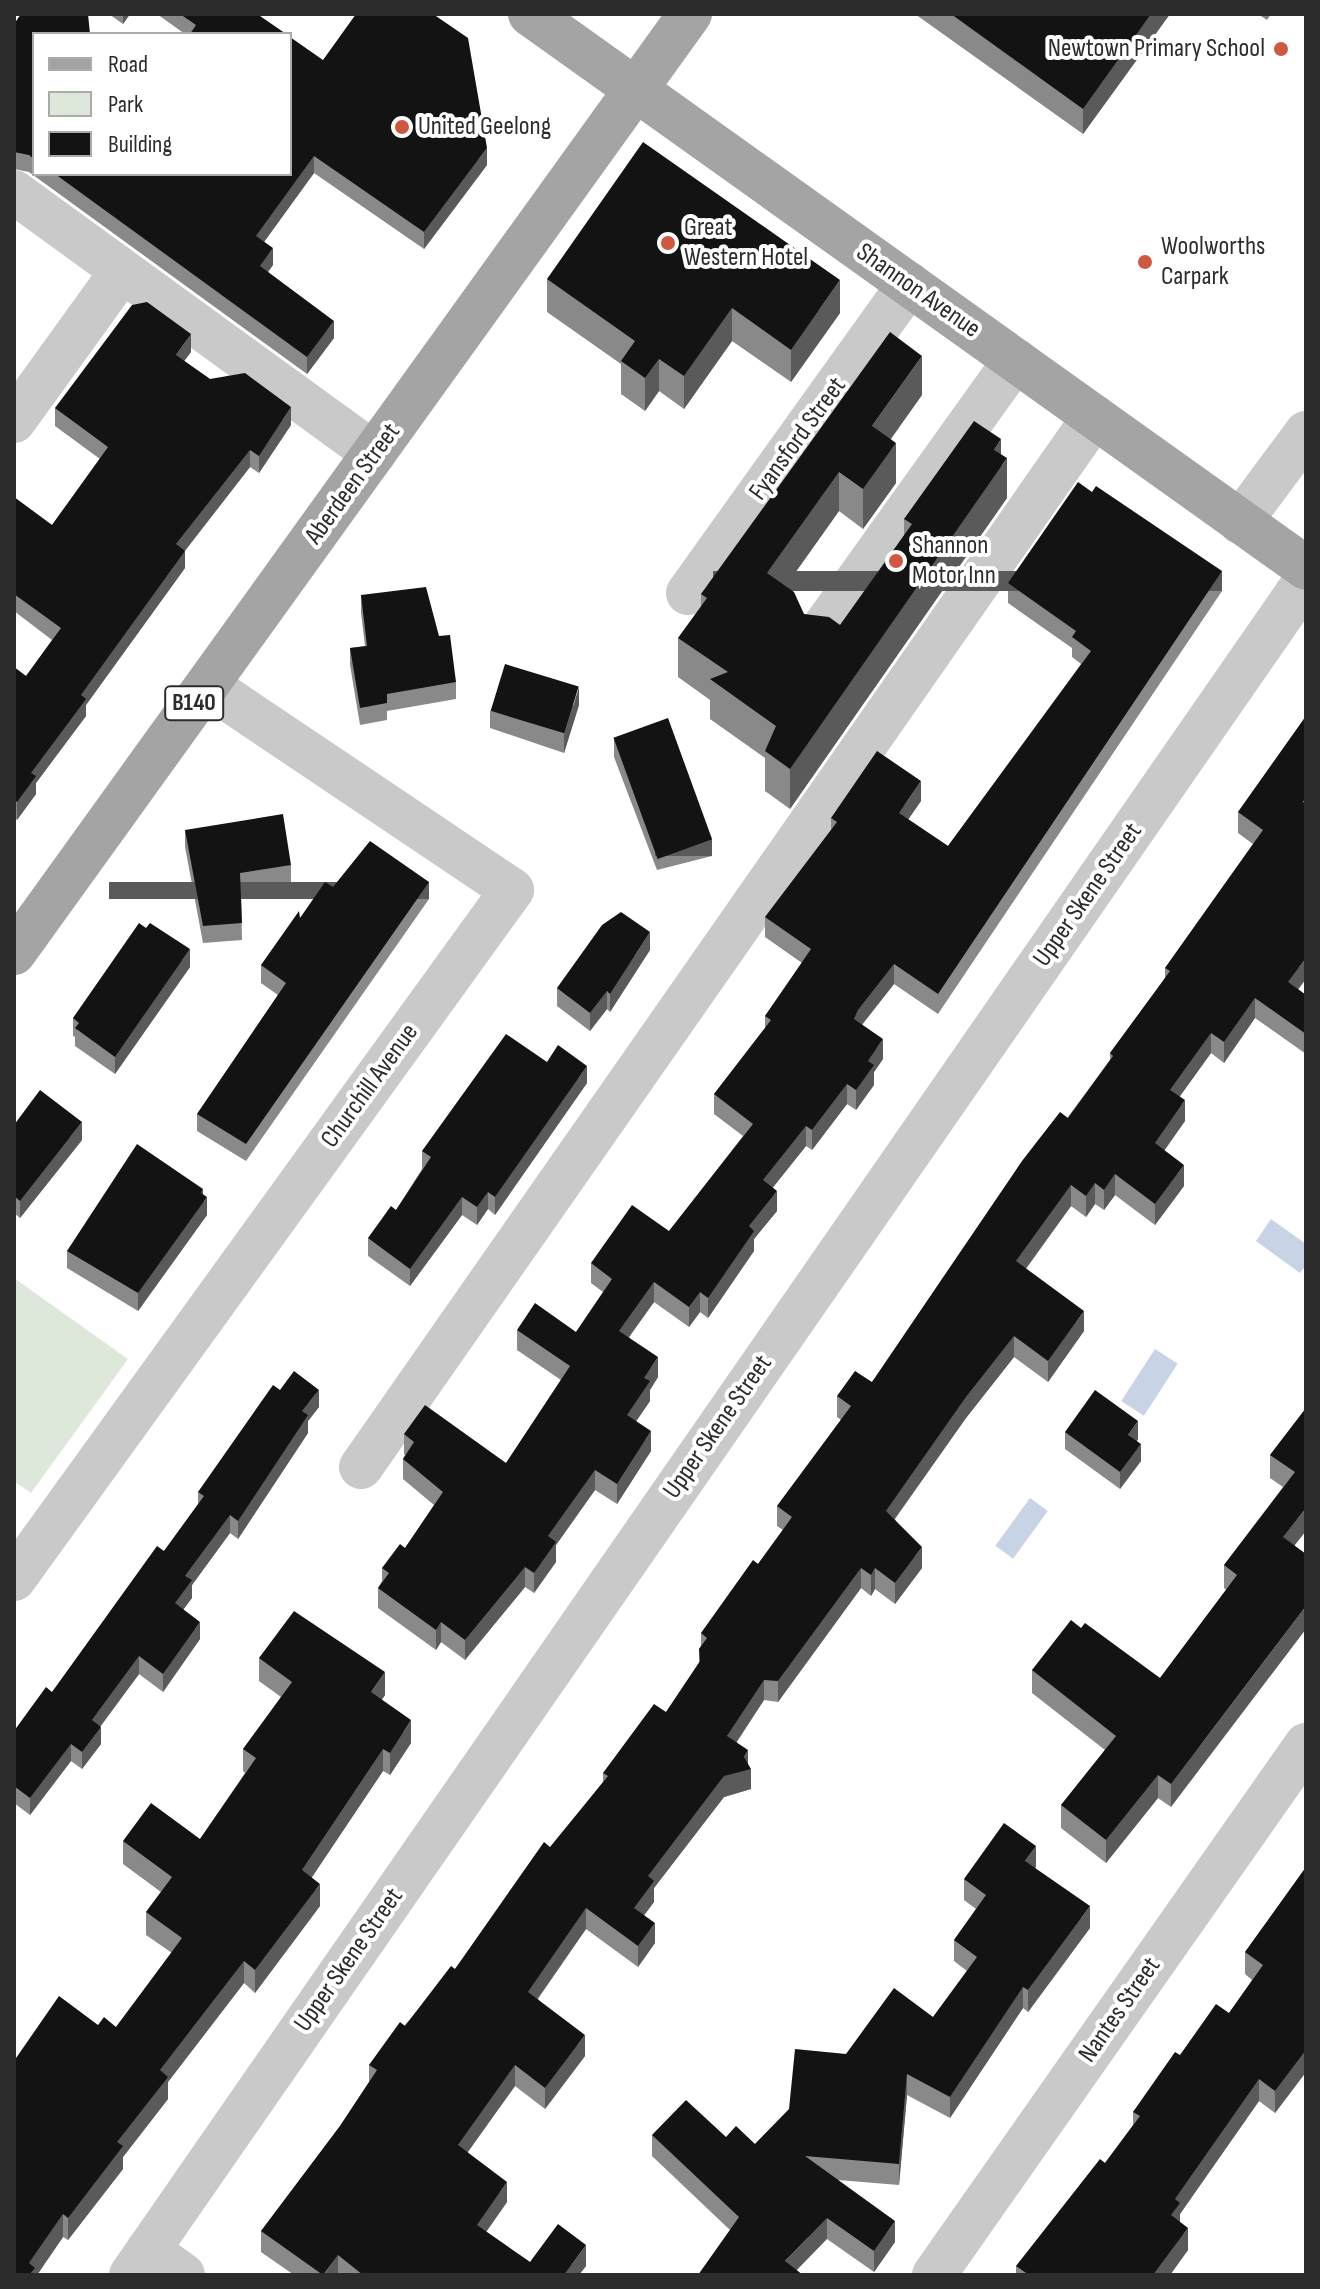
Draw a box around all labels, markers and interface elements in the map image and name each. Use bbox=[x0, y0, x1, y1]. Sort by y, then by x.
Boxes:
legend bbox=[32, 32, 292, 176]
place label: Newtown Primary School bbox=[1048, 33, 1265, 65]
marker: Newtown Primary School bbox=[1272, 40, 1290, 58]
text: Road bbox=[108, 50, 148, 79]
text: Park bbox=[108, 90, 143, 119]
place label: United Geelong bbox=[418, 111, 551, 143]
marker: United Geelong bbox=[393, 118, 411, 136]
text: Building bbox=[108, 130, 172, 159]
place label: Great Western Hotel bbox=[684, 212, 808, 274]
place label: Woolworths Carpark bbox=[1161, 231, 1265, 292]
marker: Great Western Hotel bbox=[659, 234, 677, 252]
street label: Shannon Avenue bbox=[850, 237, 986, 345]
marker: Woolworths Carpark bbox=[1136, 253, 1154, 271]
street label: Fyansford Street bbox=[743, 371, 853, 507]
street label: Aberdeen Street bbox=[299, 418, 407, 550]
place label: Shannon Motor Inn bbox=[912, 530, 996, 592]
marker: Shannon Motor Inn bbox=[887, 552, 905, 570]
road number: B140 bbox=[164, 683, 224, 723]
street label: Upper Skene Street bbox=[1027, 817, 1149, 973]
street label: Churchill Avenue bbox=[315, 1018, 425, 1154]
street label: Upper Skene Street bbox=[657, 1349, 779, 1505]
street label: Upper Skene Street bbox=[288, 1882, 410, 2038]
street label: Nantes Street bbox=[1072, 1951, 1168, 2069]

